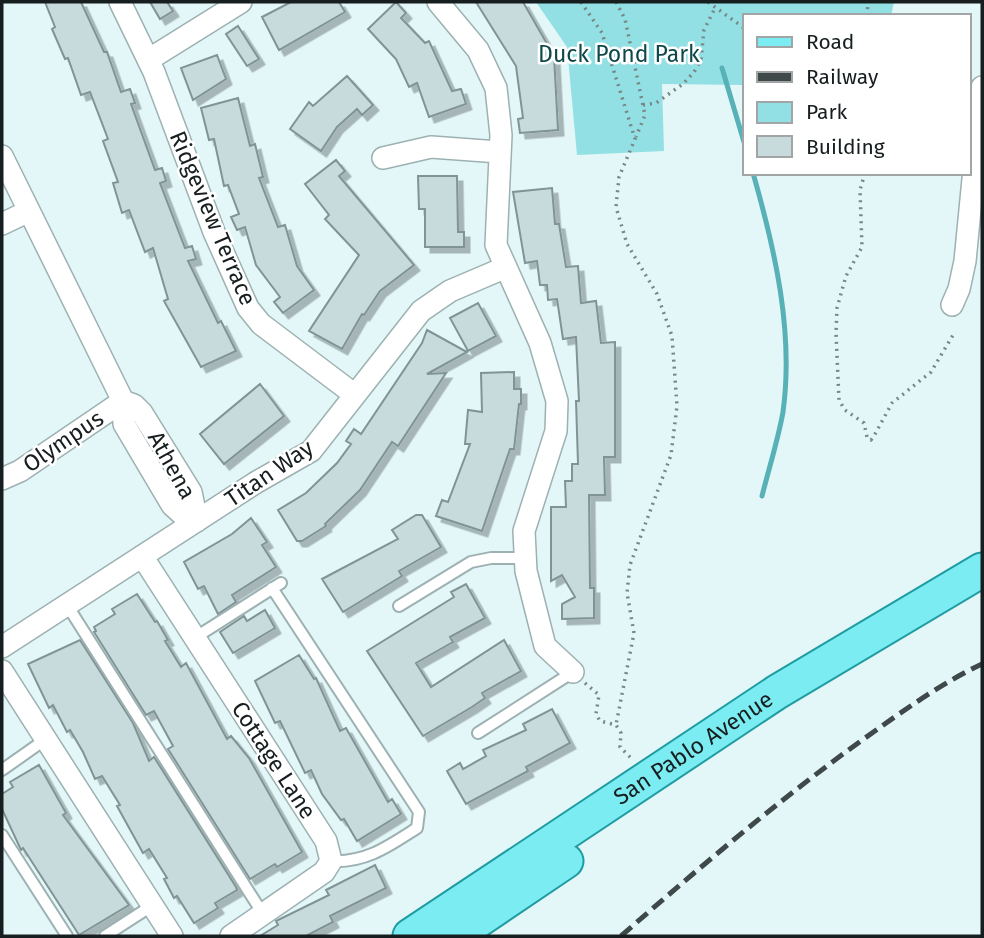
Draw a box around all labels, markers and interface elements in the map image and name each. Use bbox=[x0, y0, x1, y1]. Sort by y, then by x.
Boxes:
legend bbox=[743, 14, 970, 175]
text: Road bbox=[806, 29, 854, 55]
park label: Duck Pond Park bbox=[538, 40, 700, 68]
text: Railway bbox=[806, 64, 879, 90]
text: Park bbox=[806, 99, 848, 125]
street label: Ridgeview Terrace bbox=[164, 127, 262, 309]
text: Building bbox=[806, 134, 885, 160]
street label: Olympus bbox=[17, 404, 109, 478]
street label: Athena bbox=[142, 426, 202, 504]
street label: Titan Way bbox=[220, 433, 319, 513]
street label: San Pablo Avenue bbox=[608, 685, 778, 811]
street label: Cottage Lane bbox=[226, 696, 322, 824]

